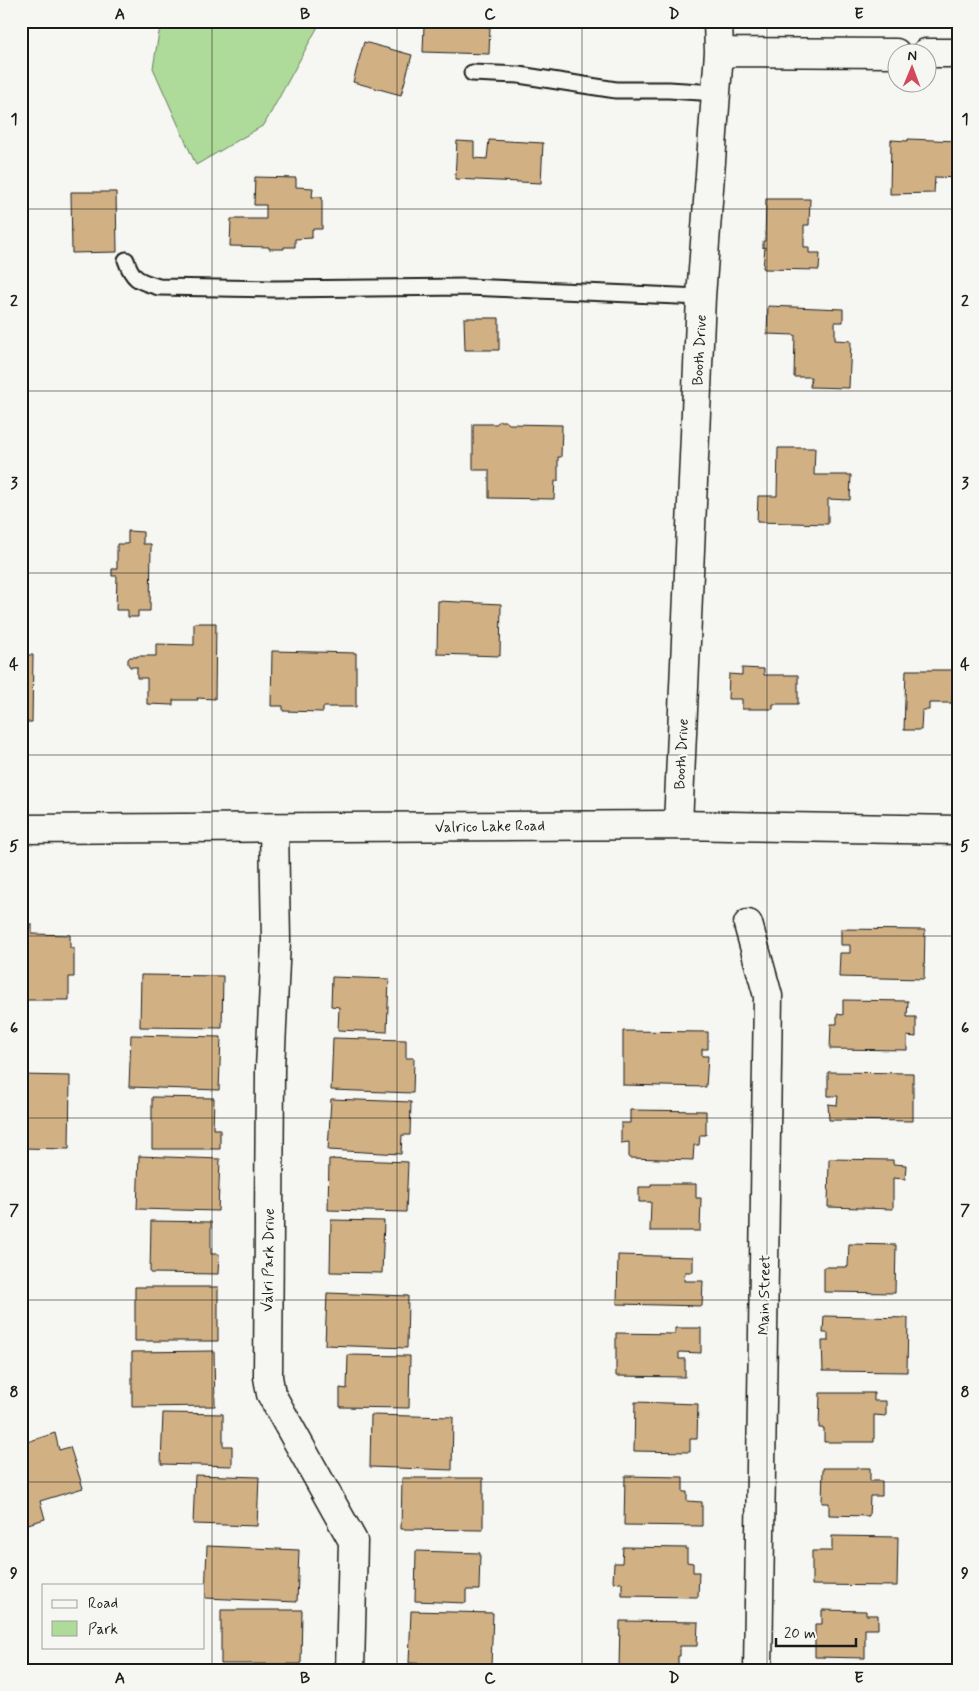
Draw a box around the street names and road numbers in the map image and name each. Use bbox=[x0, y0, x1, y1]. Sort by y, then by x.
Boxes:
street label: Booth Drive bbox=[688, 314, 712, 386]
street label: Booth Drive bbox=[670, 718, 694, 790]
street label: Valrico Lake Road bbox=[435, 816, 545, 838]
street label: Valri Park Drive bbox=[258, 1208, 280, 1312]
street label: Main Street bbox=[754, 1255, 776, 1335]

